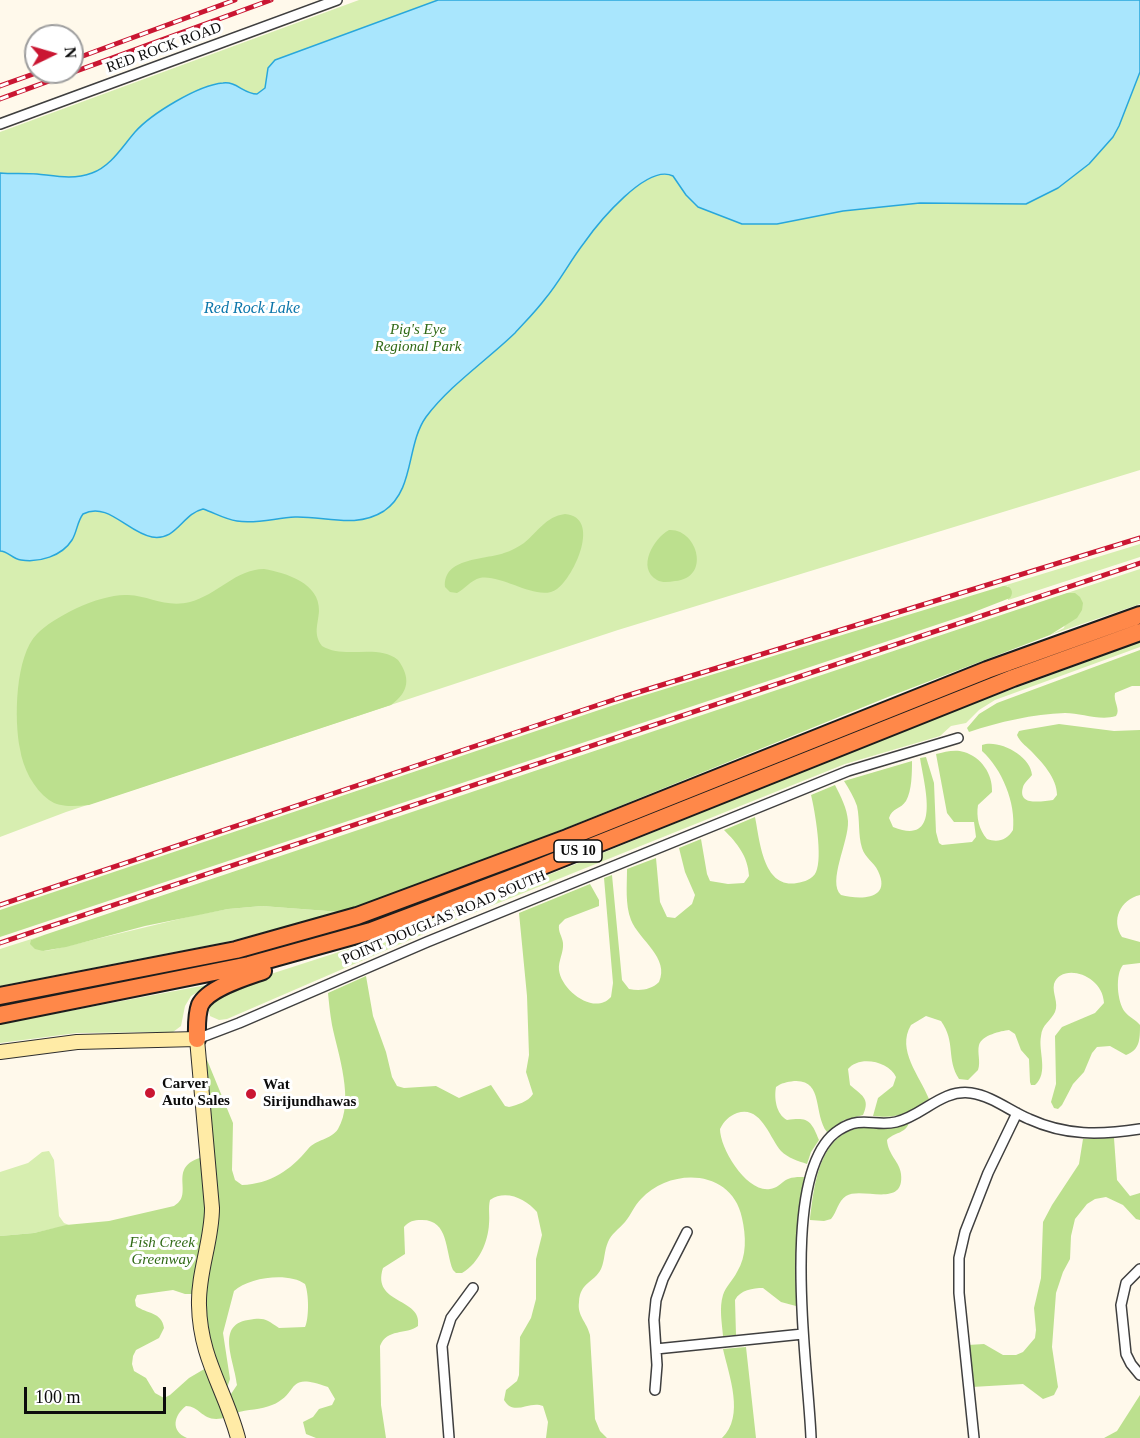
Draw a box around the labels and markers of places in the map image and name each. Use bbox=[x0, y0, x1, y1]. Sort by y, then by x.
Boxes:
place label: Carver Auto Sales bbox=[162, 1075, 230, 1110]
place label: Wat Sirijundhawas bbox=[263, 1076, 356, 1111]
marker: Carver Auto Sales bbox=[143, 1086, 157, 1100]
marker: Wat Sirijundhawas bbox=[244, 1087, 258, 1101]

